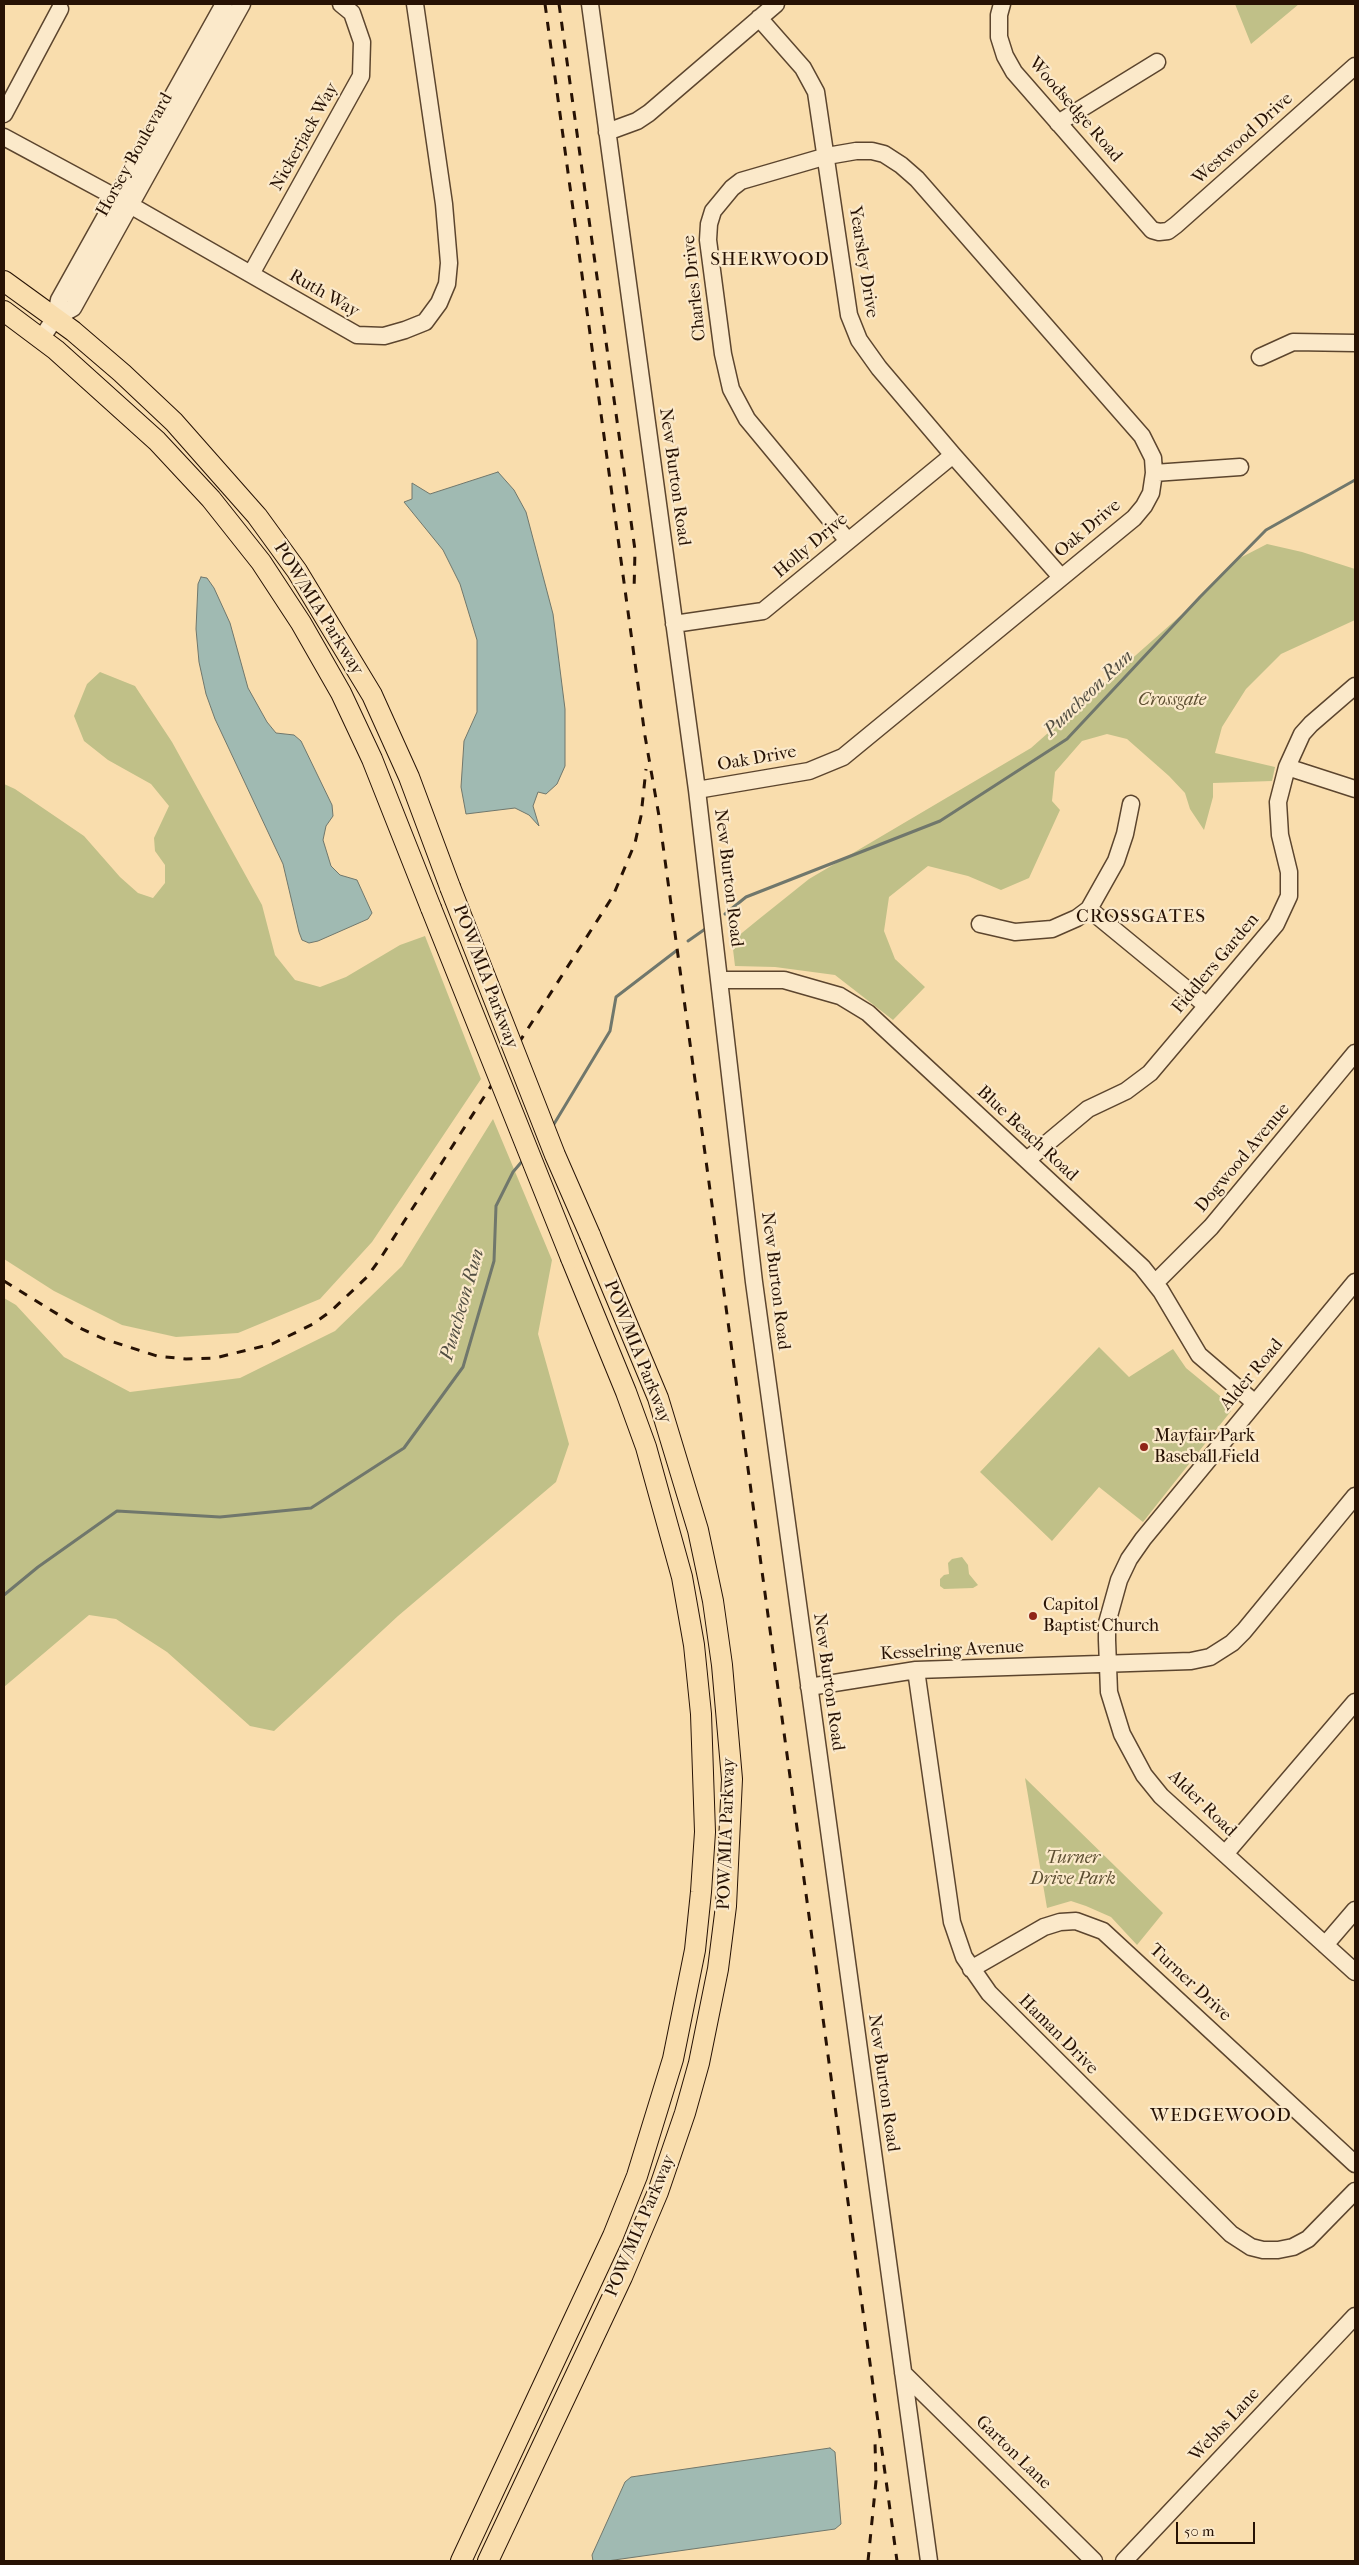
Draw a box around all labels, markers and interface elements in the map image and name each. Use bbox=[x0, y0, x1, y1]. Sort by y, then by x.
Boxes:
street label: Woodsedge Road bbox=[1023, 53, 1127, 167]
street label: Nickerjack Way bbox=[266, 79, 344, 195]
street label: Westwood Drive bbox=[1188, 88, 1298, 190]
street label: Horsey Boulevard bbox=[92, 89, 178, 221]
street label: Yearsley Drive bbox=[843, 205, 883, 319]
street label: Charles Drive bbox=[679, 234, 711, 342]
district label: SHERWOOD bbox=[709, 249, 831, 271]
street label: Ruth Way bbox=[285, 265, 363, 323]
street label: New Burton Road bbox=[654, 407, 694, 547]
street label: Oak Drive bbox=[1051, 495, 1125, 563]
street label: Holly Drive bbox=[770, 509, 852, 583]
street label: POW/MIA Parkway bbox=[268, 539, 368, 679]
water label: Puncheon Run bbox=[1040, 646, 1138, 742]
park label: Crossgate bbox=[1138, 690, 1206, 712]
street label: Oak Drive bbox=[716, 741, 798, 777]
street label: New Burton Road bbox=[709, 808, 747, 948]
street label: POW/MIA Parkway bbox=[448, 902, 522, 1052]
district label: CROSSGATES bbox=[1075, 906, 1207, 928]
street label: Fiddlers Garden bbox=[1168, 910, 1264, 1018]
street label: Blue Beach Road bbox=[972, 1082, 1082, 1186]
street label: Dogwood Avenue bbox=[1191, 1099, 1295, 1217]
street label: New Burton Road bbox=[756, 1211, 794, 1351]
water label: Puncheon Run bbox=[436, 1246, 490, 1364]
street label: POW/MIA Parkway bbox=[598, 1277, 676, 1427]
street label: Alder Road bbox=[1216, 1335, 1288, 1415]
place label: Mayfair Park Baseball Field bbox=[1154, 1426, 1259, 1468]
marker: Mayfair Park Baseball Field bbox=[1138, 1441, 1150, 1453]
place label: Capitol Baptist Church bbox=[1043, 1595, 1159, 1638]
marker: Capitol Baptist Church bbox=[1027, 1610, 1039, 1622]
street label: New Burton Road bbox=[808, 1612, 848, 1752]
street label: Kesselring Avenue bbox=[880, 1636, 1024, 1666]
street label: POW/MIA Parkway bbox=[714, 1757, 740, 1911]
street label: Alder Road bbox=[1163, 1766, 1241, 1842]
park label: Turner Drive Park bbox=[1030, 1848, 1116, 1890]
street label: Turner Drive bbox=[1144, 1940, 1236, 2026]
street label: Haman Drive bbox=[1014, 1991, 1102, 2079]
street label: New Burton Road bbox=[863, 2013, 903, 2153]
district label: WEDGEWOOD bbox=[1149, 2105, 1293, 2127]
street label: POW/MIA Parkway bbox=[601, 2152, 681, 2300]
street label: Webbs Lane bbox=[1185, 2384, 1265, 2466]
street label: Garton Lane bbox=[971, 2412, 1055, 2494]
scale bar bbox=[1179, 2512, 1258, 2544]
text: 50 m bbox=[1184, 2522, 1214, 2540]

